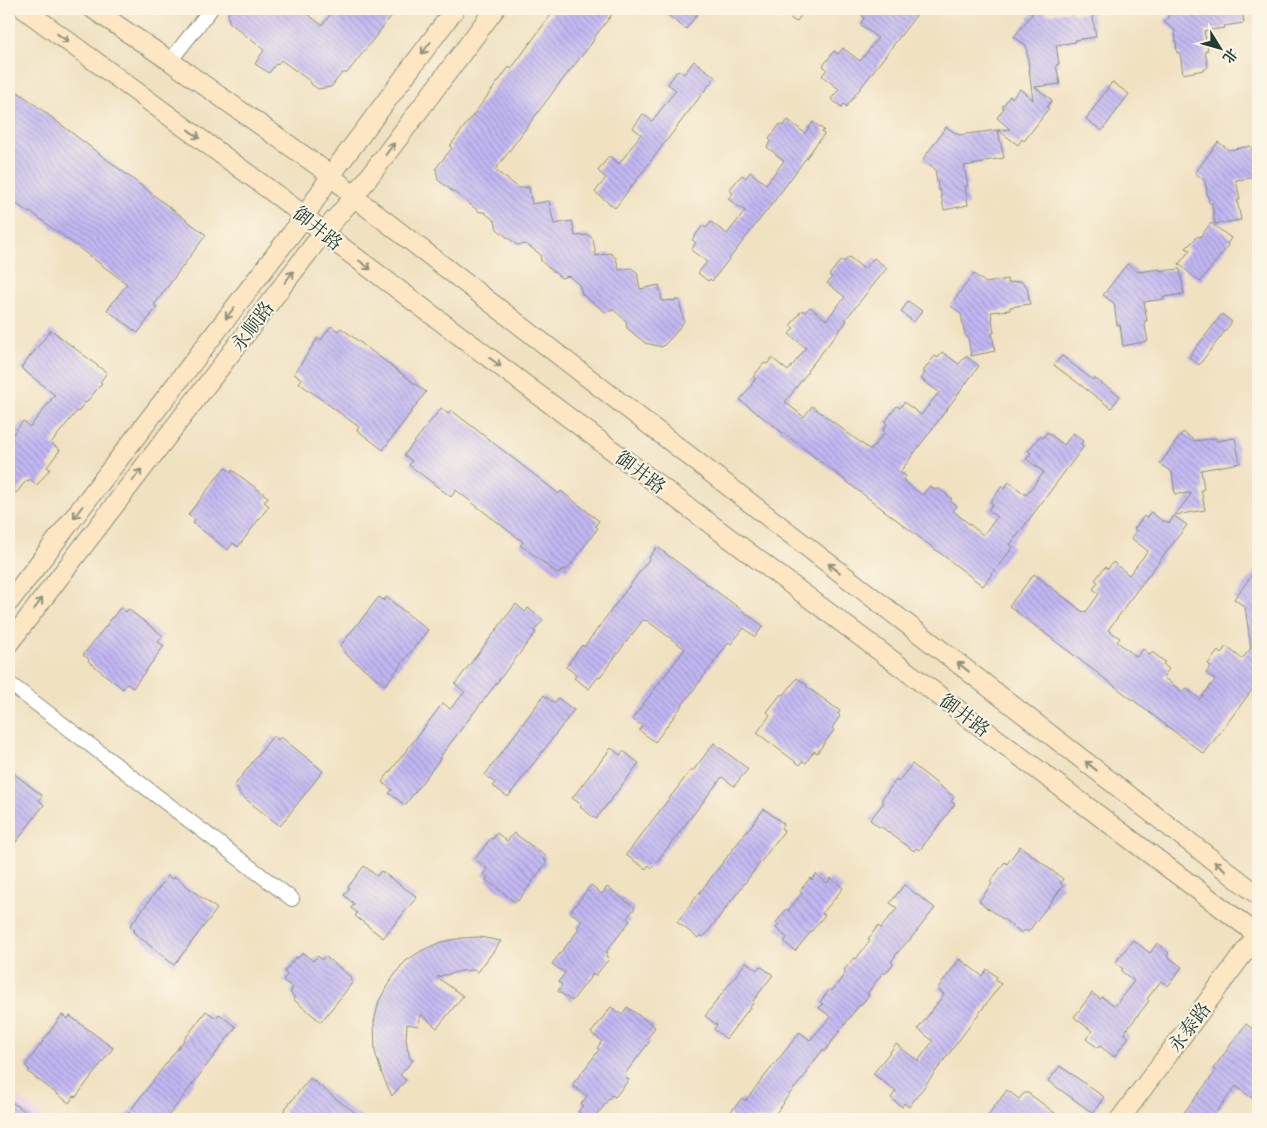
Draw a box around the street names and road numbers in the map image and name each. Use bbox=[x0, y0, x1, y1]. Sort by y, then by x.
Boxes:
street label: 御井路 bbox=[288, 202, 347, 256]
street label: 永顺路 bbox=[226, 297, 280, 357]
street label: 御井路 bbox=[610, 446, 670, 500]
street label: 御井路 bbox=[934, 689, 994, 743]
street label: 永泰路 bbox=[1163, 998, 1217, 1058]

